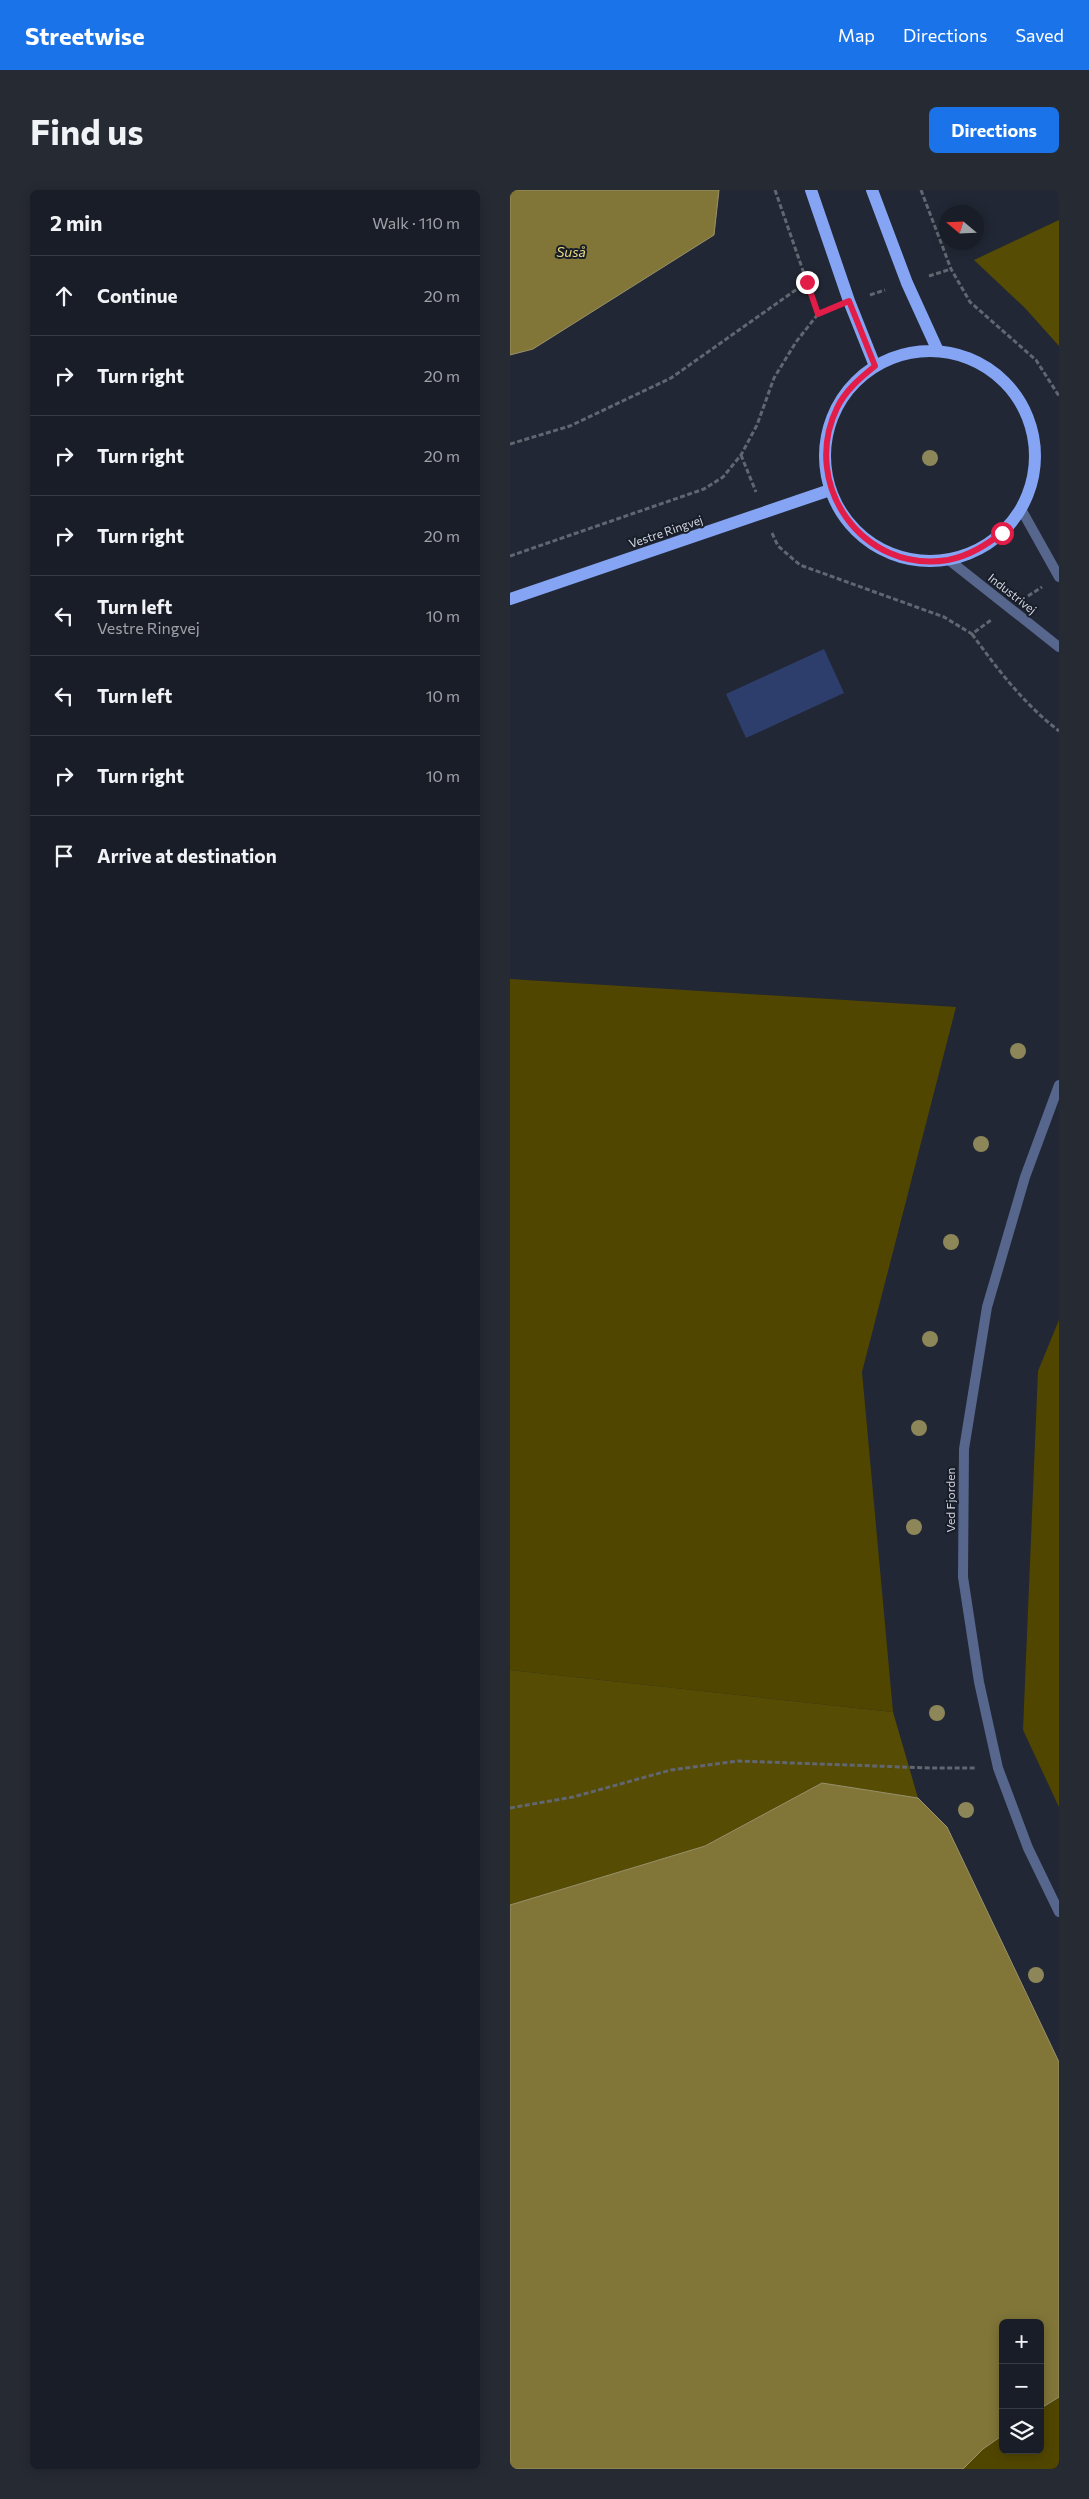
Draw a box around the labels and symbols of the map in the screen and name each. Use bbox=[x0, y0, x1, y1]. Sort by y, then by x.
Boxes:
north arrow bbox=[939, 205, 984, 250]
water label: Suså bbox=[556, 243, 586, 260]
route end bbox=[796, 271, 819, 294]
street label: Vestre Ringvej bbox=[627, 512, 704, 550]
route start bbox=[991, 522, 1014, 545]
street label: Industrivej bbox=[986, 570, 1040, 616]
street label: Ved Fjorden bbox=[943, 1468, 957, 1532]

